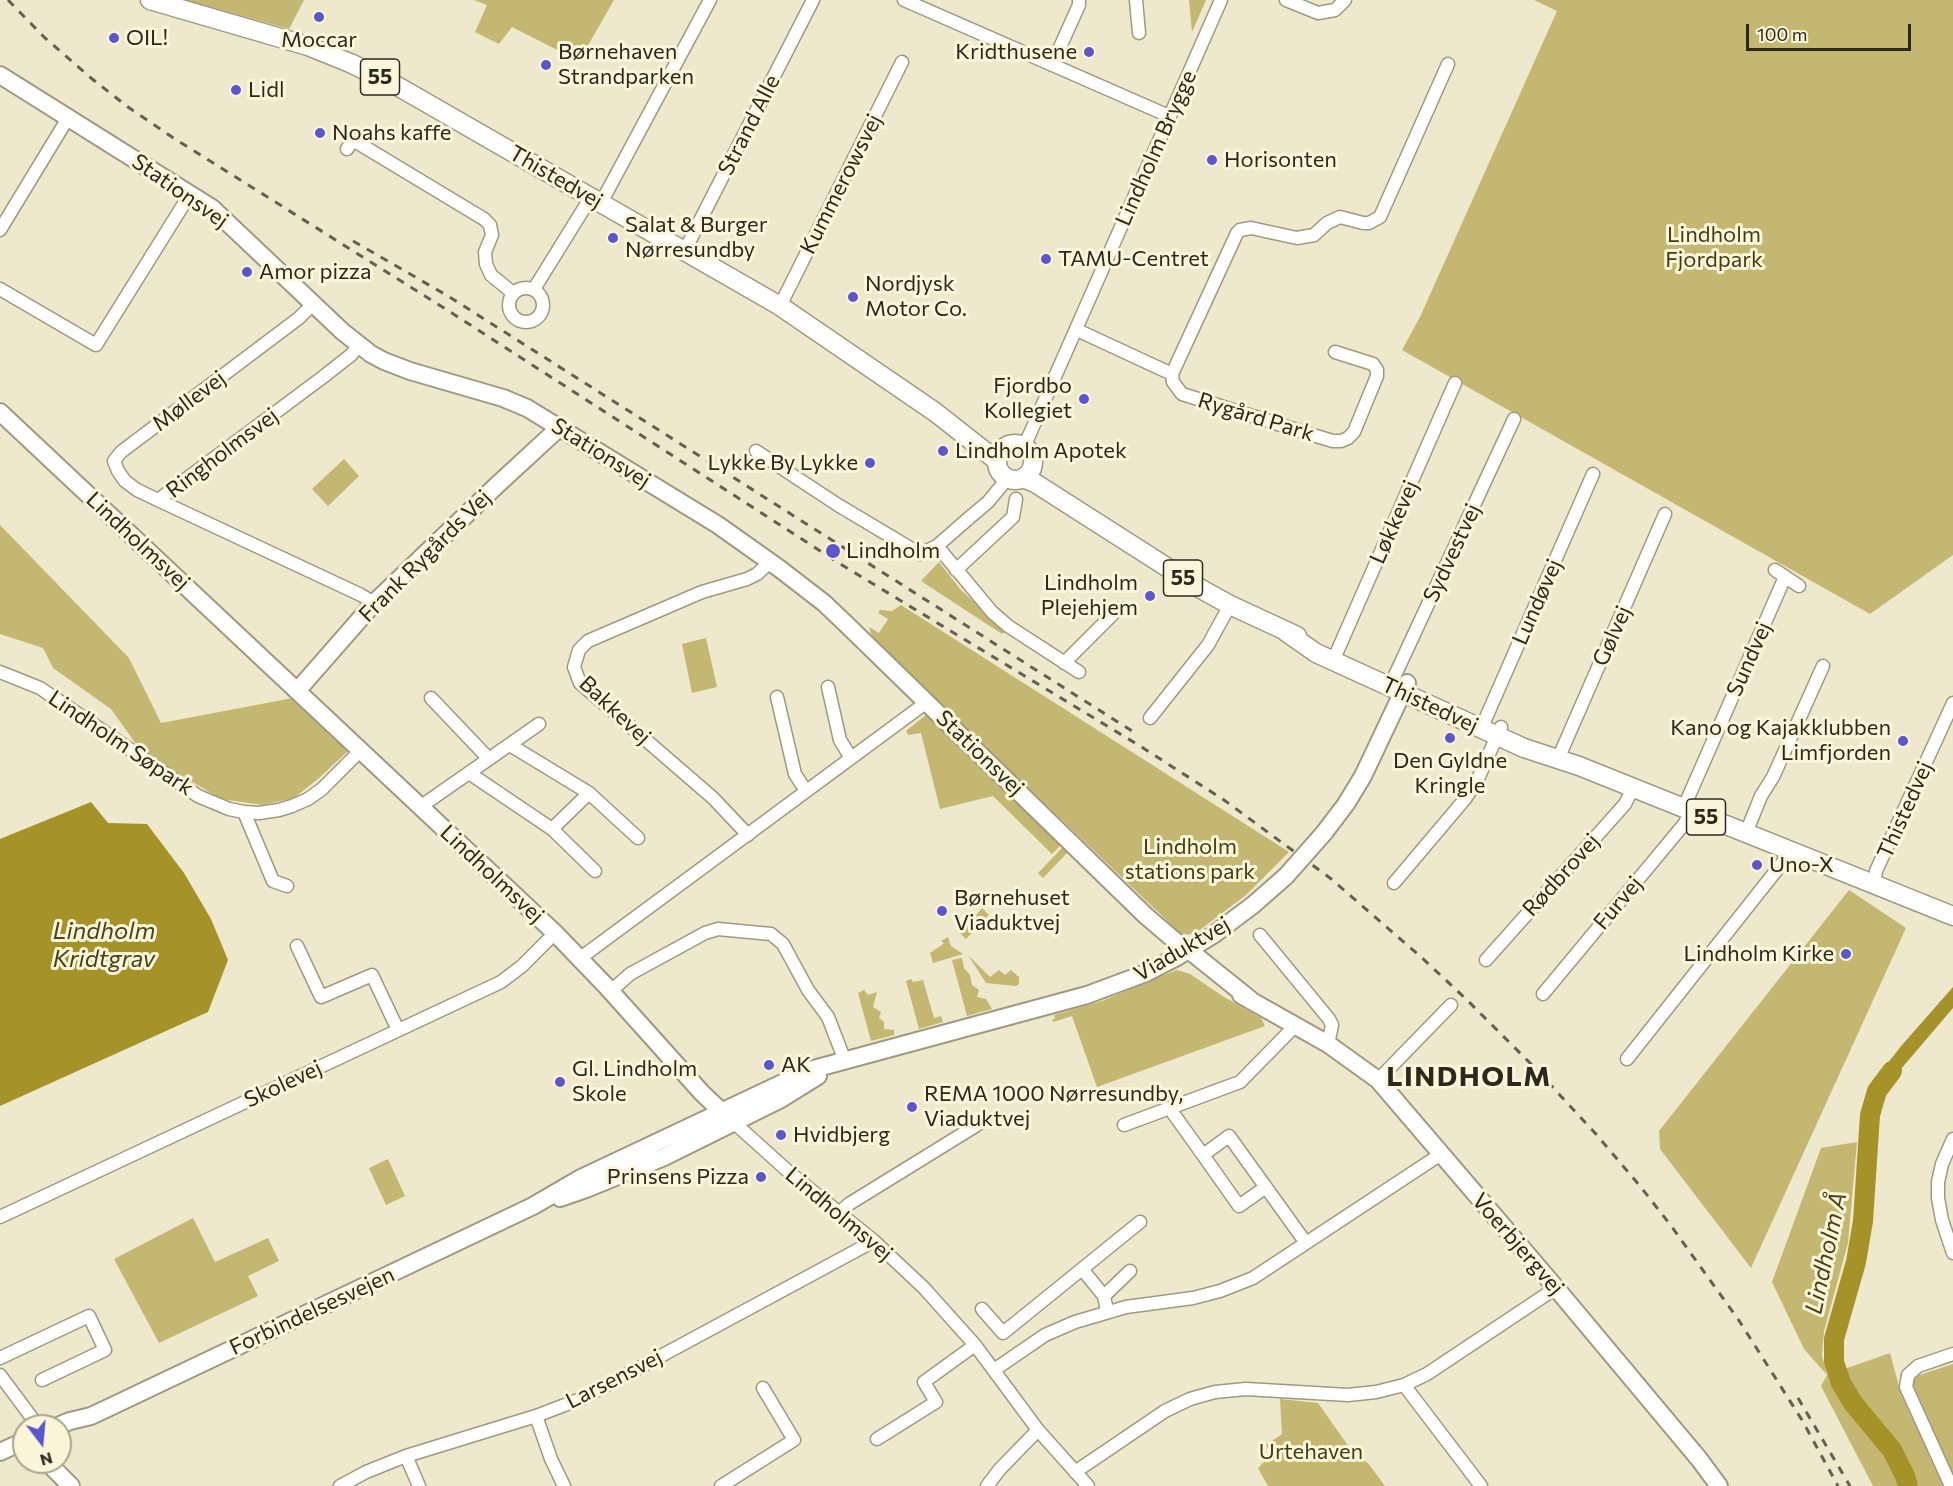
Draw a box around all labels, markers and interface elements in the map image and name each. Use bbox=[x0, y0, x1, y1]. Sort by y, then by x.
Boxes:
marker: Moccar bbox=[312, 10, 326, 24]
scale bar bbox=[1749, 12, 1914, 50]
text: 100 m bbox=[1757, 23, 1807, 45]
place label: OIL! bbox=[126, 25, 168, 51]
place label: Moccar bbox=[281, 27, 357, 53]
marker: OIL! bbox=[107, 31, 121, 45]
place label: Børnehaven Strandparken bbox=[558, 39, 694, 90]
place label: Kridthusene bbox=[955, 39, 1077, 65]
marker: Kridthusene bbox=[1082, 45, 1096, 59]
marker: Børnehaven Strandparken bbox=[539, 58, 553, 72]
road number: 55 bbox=[360, 59, 400, 95]
street label: Lindholm Brygge bbox=[1110, 66, 1202, 230]
street label: Strand Alle bbox=[712, 70, 786, 180]
place label: Lidl bbox=[248, 77, 285, 103]
marker: Lidl bbox=[229, 83, 243, 97]
street label: Kummerowsvej bbox=[794, 110, 888, 258]
place label: Noahs kaffe bbox=[332, 120, 451, 146]
marker: Noahs kaffe bbox=[313, 126, 327, 140]
street label: Thistedvej bbox=[505, 140, 607, 214]
place label: Horisonten bbox=[1224, 147, 1337, 173]
street label: Stationsvej bbox=[127, 148, 233, 234]
marker: Horisonten bbox=[1205, 153, 1219, 167]
place label: Salat & Burger Nørresundby bbox=[625, 212, 767, 264]
park label: Lindholm Fjordpark bbox=[1665, 222, 1763, 274]
marker: Salat & Burger Nørresundby bbox=[606, 231, 620, 245]
place label: TAMU-Centret bbox=[1058, 246, 1209, 272]
marker: TAMU-Centret bbox=[1039, 252, 1053, 266]
place label: Amor pizza bbox=[259, 259, 372, 285]
marker: Amor pizza bbox=[240, 265, 254, 279]
place label: Nordjysk Motor Co. bbox=[865, 271, 967, 322]
marker: Nordjysk Motor Co. bbox=[846, 290, 860, 304]
street label: Møllevej bbox=[147, 365, 231, 437]
place label: Fjordbo Kollegiet bbox=[984, 373, 1072, 424]
street label: Rygård Park bbox=[1195, 387, 1317, 447]
marker: Fjordbo Kollegiet bbox=[1077, 392, 1091, 406]
street label: Ringholmsvej bbox=[161, 402, 283, 504]
street label: Stationsvej bbox=[547, 412, 655, 494]
place label: Lindholm Apotek bbox=[955, 438, 1127, 464]
marker: Lindholm Apotek bbox=[936, 444, 950, 458]
place label: Lykke By Lykke bbox=[707, 450, 858, 476]
marker: Lykke By Lykke bbox=[863, 456, 877, 470]
street label: Løkkevej bbox=[1364, 476, 1424, 568]
street label: Frank Rygårds Vej bbox=[353, 484, 497, 628]
street label: Lindholmsvej bbox=[81, 486, 195, 596]
street label: Sydvestvej bbox=[1418, 499, 1486, 607]
place label: Lindholm bbox=[846, 538, 940, 564]
marker: Lindholm bbox=[824, 542, 842, 560]
street label: Lundøvej bbox=[1506, 555, 1568, 649]
road number: 55 bbox=[1164, 560, 1202, 596]
place label: Lindholm Plejehjem bbox=[1041, 570, 1138, 622]
marker: Lindholm Plejehjem bbox=[1143, 589, 1157, 603]
street label: Gølvej bbox=[1587, 602, 1637, 670]
street label: Sundvej bbox=[1721, 618, 1777, 700]
street label: Bakkevej bbox=[574, 670, 656, 750]
street label: Thistedvej bbox=[1377, 671, 1483, 739]
street label: Lindholm Søpark bbox=[43, 685, 199, 801]
street label: Stationsvej bbox=[931, 705, 1029, 801]
place label: Kano og Kajakklubben Limfjorden bbox=[1670, 715, 1891, 766]
marker: Den Gyldne Kringle bbox=[1443, 731, 1457, 745]
marker: Kano og Kajakklubben Limfjorden bbox=[1896, 734, 1910, 748]
place label: Den Gyldne Kringle bbox=[1393, 748, 1507, 800]
street label: Thistedvej bbox=[1872, 757, 1938, 863]
road number: 55 bbox=[1686, 799, 1726, 835]
street label: Lindholmsvej bbox=[435, 819, 549, 929]
street label: Rødbrovej bbox=[1517, 828, 1605, 922]
park label: Lindholm stations park bbox=[1125, 834, 1255, 885]
place label: Uno-X bbox=[1769, 852, 1834, 878]
marker: Uno-X bbox=[1750, 858, 1764, 872]
street label: Furvej bbox=[1588, 871, 1648, 935]
place label: Børnehuset Viaduktvej bbox=[954, 885, 1070, 936]
marker: Børnehuset Viaduktvej bbox=[935, 904, 949, 918]
street label: Viaduktvej bbox=[1129, 911, 1235, 987]
water label: Lindholm Kridtgrav bbox=[53, 917, 155, 973]
place label: Lindholm Kirke bbox=[1683, 941, 1834, 967]
marker: Lindholm Kirke bbox=[1839, 947, 1853, 961]
place label: AK bbox=[781, 1052, 811, 1078]
street label: Skolevej bbox=[240, 1055, 326, 1113]
place label: Gl. Lindholm Skole bbox=[572, 1056, 697, 1108]
marker: AK bbox=[762, 1058, 776, 1072]
district label: LINDHOLM bbox=[1386, 1060, 1552, 1094]
marker: Gl. Lindholm Skole bbox=[553, 1075, 567, 1089]
place label: REMA 1000 Nørresundby, Viaduktvej bbox=[924, 1081, 1183, 1132]
marker: REMA 1000 Nørresundby, Viaduktvej bbox=[905, 1100, 919, 1114]
place label: Hvidbjerg bbox=[793, 1122, 890, 1148]
marker: Hvidbjerg bbox=[774, 1128, 788, 1142]
street label: Lindholmsvej bbox=[780, 1161, 898, 1267]
place label: Prinsens Pizza bbox=[607, 1164, 749, 1190]
marker: Prinsens Pizza bbox=[754, 1170, 768, 1184]
street label: Voerbjergvej bbox=[1467, 1188, 1569, 1300]
water label: Lindholm Å bbox=[1799, 1189, 1853, 1317]
street label: Forbindelsesvejen bbox=[225, 1261, 399, 1361]
street label: Larsensvej bbox=[561, 1343, 667, 1415]
north arrow bbox=[12, 1414, 72, 1474]
park label: Urtehaven bbox=[1259, 1439, 1363, 1465]
text: N bbox=[38, 1449, 55, 1471]

